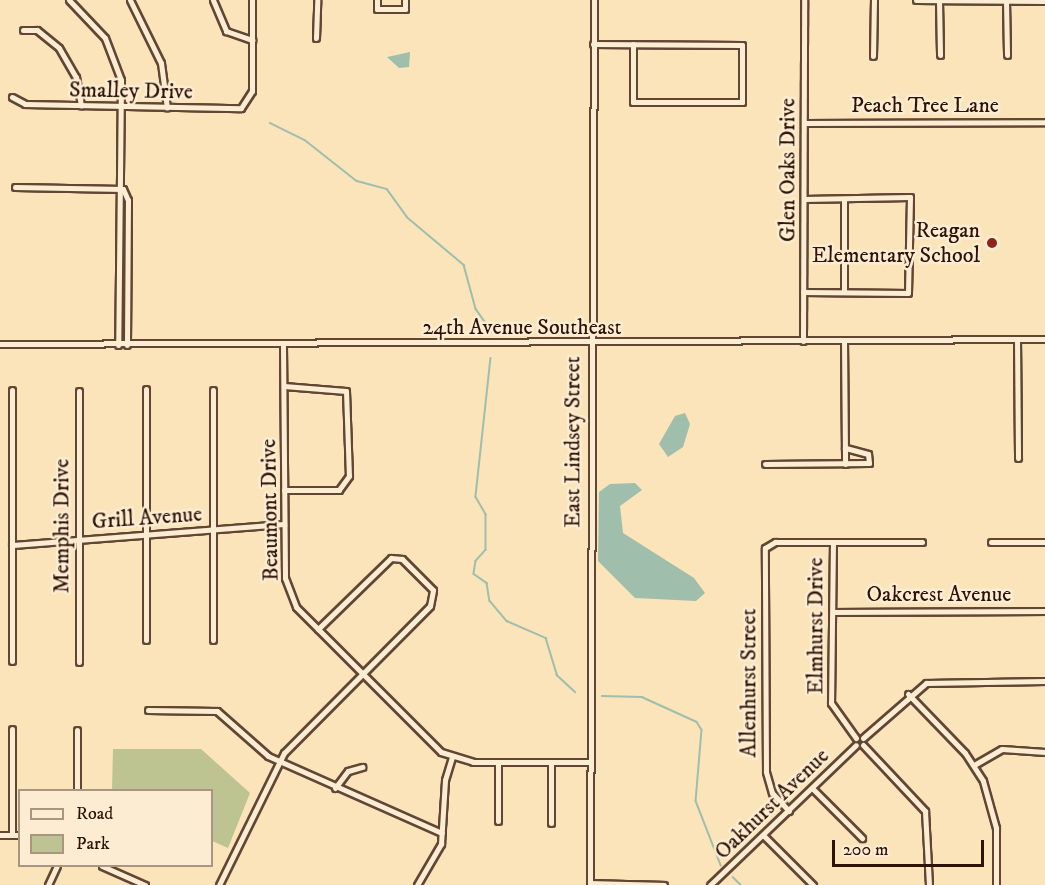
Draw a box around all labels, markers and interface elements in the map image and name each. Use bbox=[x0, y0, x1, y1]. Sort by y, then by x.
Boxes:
street label: Smalley Drive bbox=[69, 77, 193, 105]
street label: Peach Tree Lane bbox=[851, 93, 999, 119]
street label: Glen Oaks Drive bbox=[775, 98, 801, 242]
place label: Reagan Elementary School bbox=[812, 217, 980, 268]
marker: Reagan Elementary School bbox=[985, 236, 999, 250]
street label: 24th Avenue Southeast bbox=[422, 315, 622, 341]
street label: East Lindsey Street bbox=[560, 356, 586, 528]
street label: Beaumont Drive bbox=[256, 439, 284, 581]
street label: Memphis Drive bbox=[49, 459, 75, 593]
street label: Grill Avenue bbox=[91, 501, 203, 535]
street label: Elmhurst Drive bbox=[803, 557, 829, 695]
street label: Oakcrest Avenue bbox=[867, 582, 1011, 608]
street label: Allenhurst Street bbox=[736, 608, 762, 758]
street label: Oakhurst Avenue bbox=[709, 743, 835, 865]
legend bbox=[18, 789, 213, 867]
text: Road bbox=[76, 803, 113, 825]
scale bar bbox=[835, 828, 986, 866]
text: Park bbox=[76, 833, 110, 855]
text: 200 m bbox=[843, 839, 889, 861]

